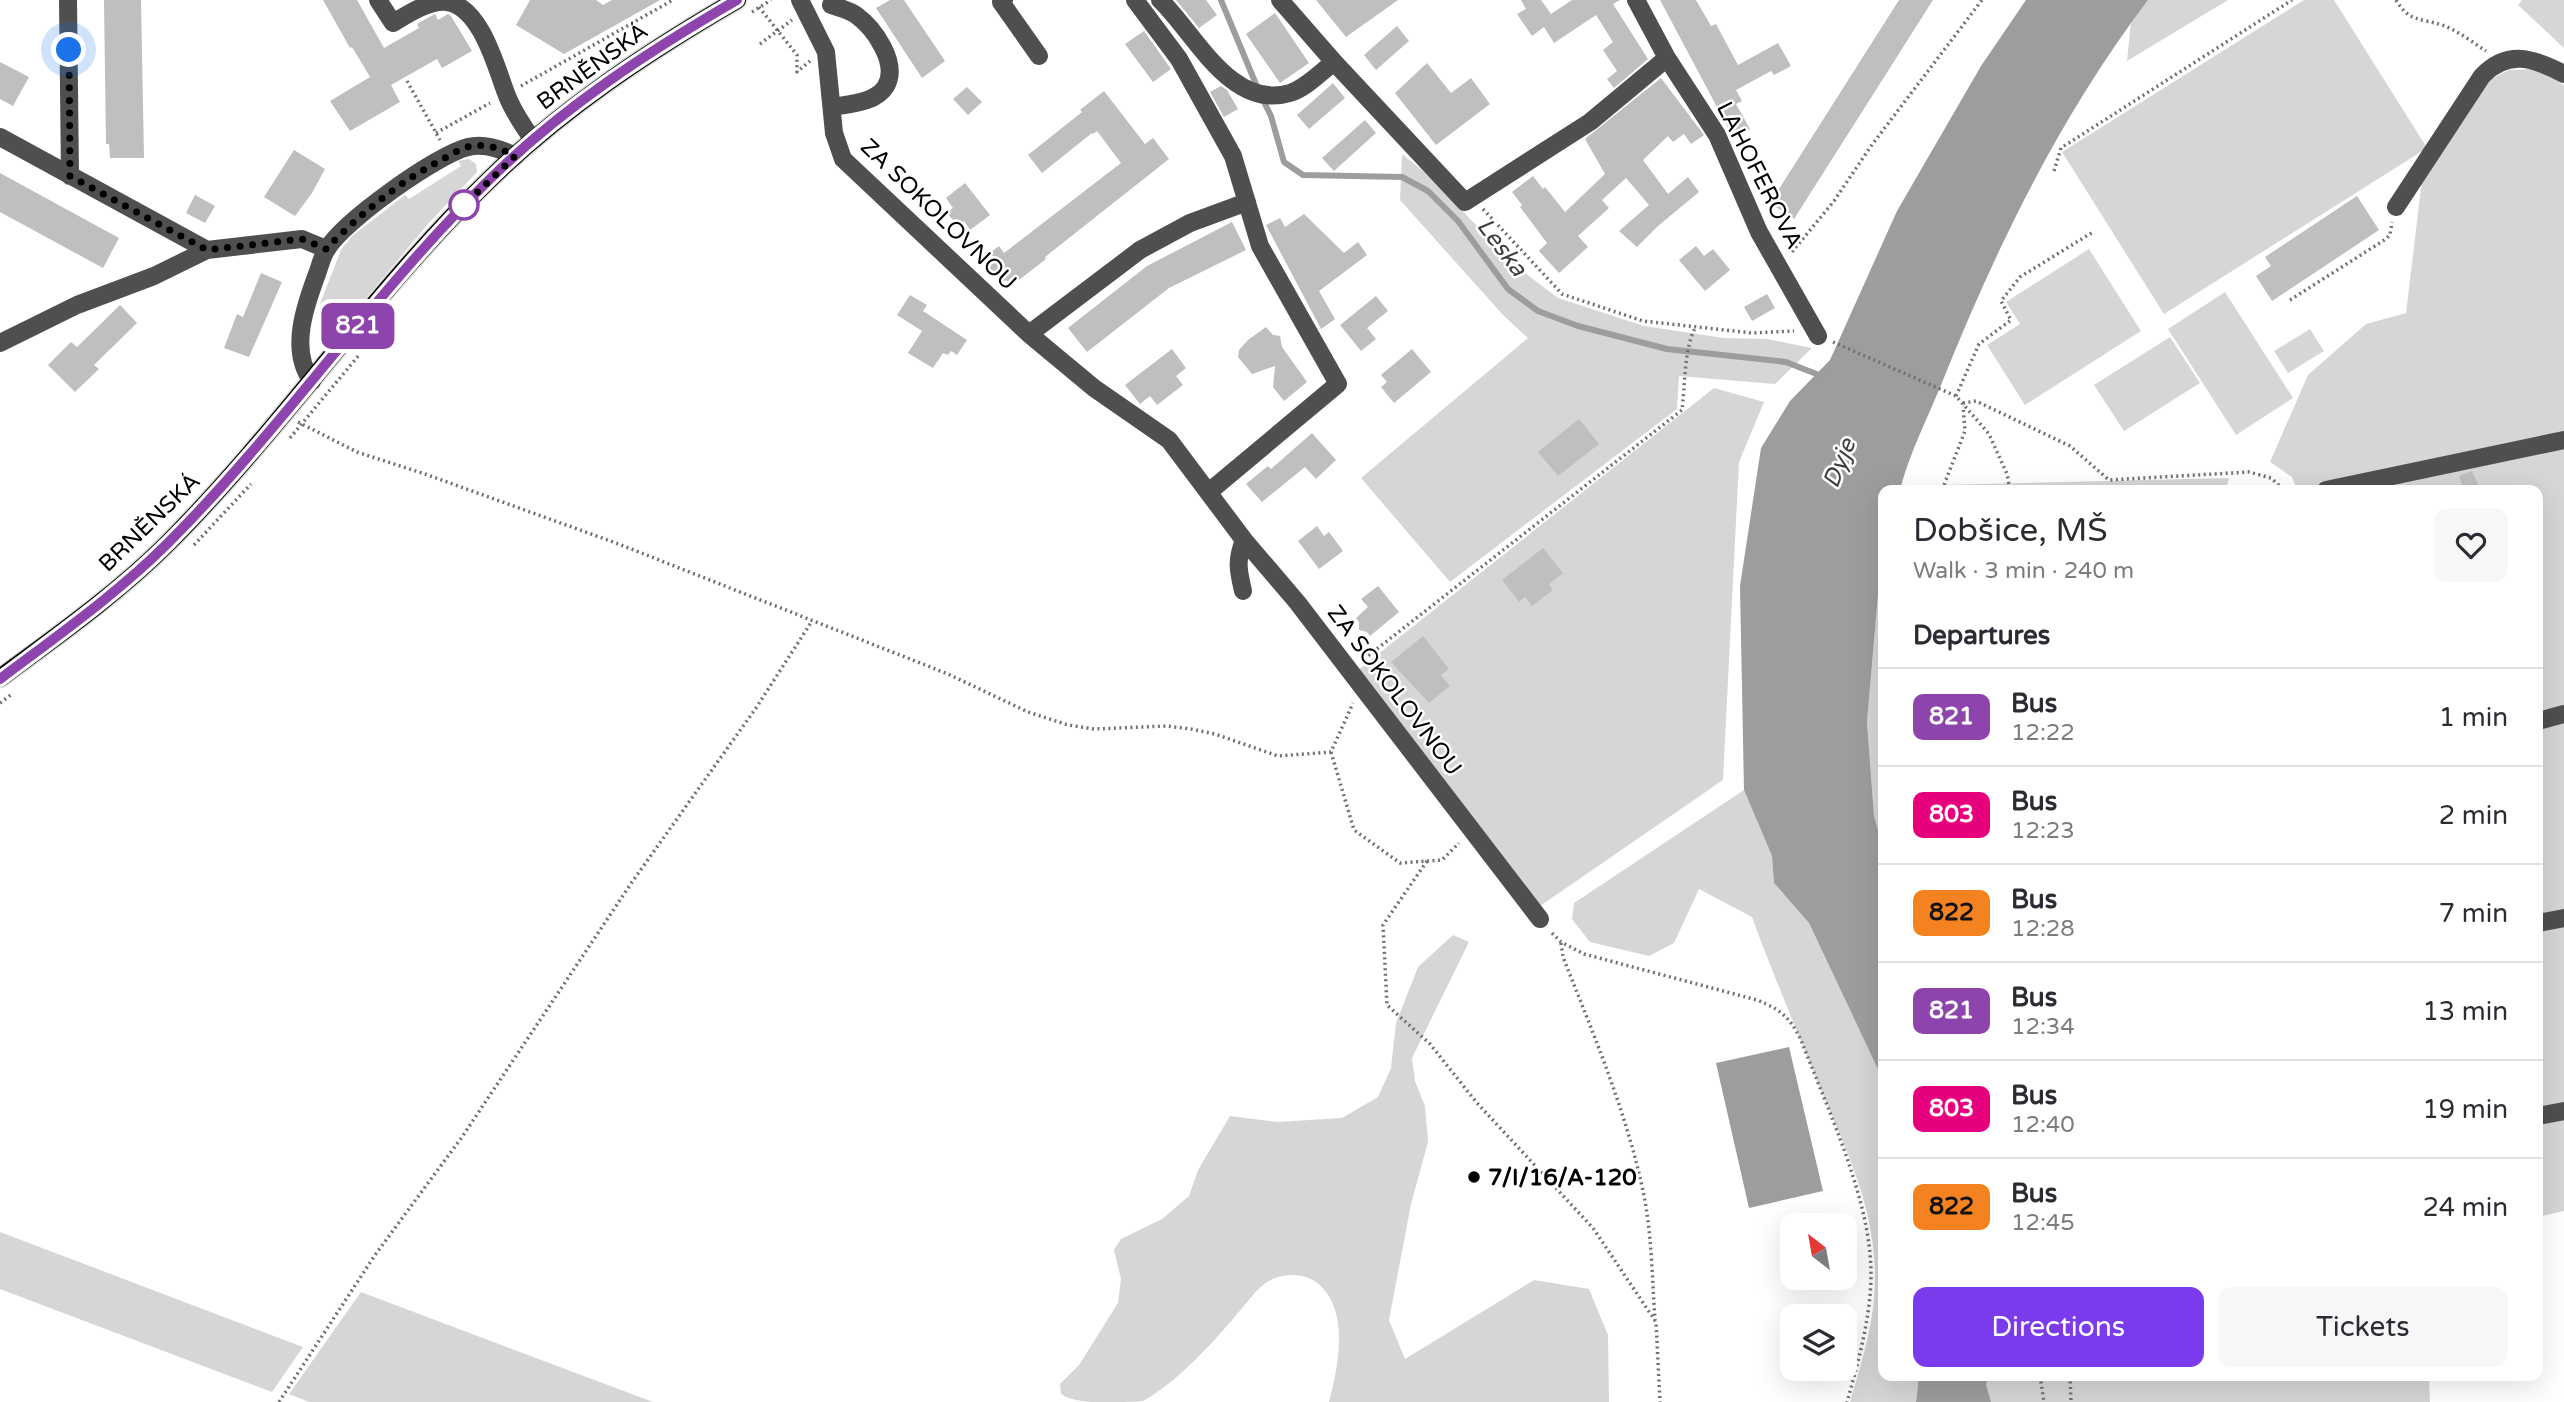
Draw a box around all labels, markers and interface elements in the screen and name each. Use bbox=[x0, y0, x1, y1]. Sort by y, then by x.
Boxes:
street label: BRNĚNSKÁ bbox=[532, 17, 653, 116]
your location bbox=[51, 32, 86, 67]
street label: LAHOFEROVA bbox=[1710, 97, 1808, 254]
street label: ZA SOKOLOVNOU bbox=[854, 133, 1022, 296]
unlabelled marker bbox=[449, 190, 479, 220]
water label: Leska bbox=[1470, 213, 1533, 282]
line badge: 821 bbox=[318, 303, 398, 349]
text: 821 bbox=[335, 311, 381, 340]
water label: Dyje bbox=[1817, 433, 1863, 492]
street label: BRNĚNSKÁ bbox=[93, 467, 206, 578]
button: heart bbox=[2434, 508, 2508, 582]
text: Dobšice, MŠ bbox=[1913, 511, 2108, 550]
text: Walk · 3 min · 240 m bbox=[1913, 557, 2134, 585]
street label: ZA SOKOLOVNOU bbox=[1321, 600, 1467, 781]
text: Departures bbox=[1913, 620, 2050, 651]
text: Bus bbox=[2011, 688, 2057, 719]
text: 821 bbox=[1929, 702, 1974, 731]
text: 1 min bbox=[2439, 702, 2508, 733]
text: 12:22 bbox=[2011, 719, 2075, 747]
text: Bus bbox=[2011, 786, 2057, 817]
text: 803 bbox=[1929, 800, 1974, 829]
text: 2 min bbox=[2439, 800, 2508, 831]
text: 12:23 bbox=[2011, 817, 2075, 845]
text: Bus bbox=[2011, 884, 2057, 915]
text: 822 bbox=[1929, 898, 1974, 927]
text: 7 min bbox=[2439, 898, 2508, 929]
text: 12:28 bbox=[2011, 915, 2075, 943]
text: Bus bbox=[2011, 982, 2057, 1013]
text: 821 bbox=[1929, 996, 1974, 1025]
text: 13 min bbox=[2422, 996, 2508, 1027]
text: 12:34 bbox=[2011, 1013, 2075, 1041]
text: Bus bbox=[2011, 1080, 2057, 1111]
text: 803 bbox=[1929, 1094, 1974, 1123]
text: 19 min bbox=[2422, 1094, 2508, 1125]
text: 12:40 bbox=[2011, 1111, 2075, 1139]
place label: 7/I/16/A-120 bbox=[1488, 1164, 1637, 1192]
marker: 7/I/16/A-120 bbox=[1466, 1169, 1482, 1185]
text: Bus bbox=[2011, 1178, 2057, 1209]
text: 822 bbox=[1929, 1192, 1974, 1221]
text: 24 min bbox=[2422, 1192, 2508, 1223]
text: 12:45 bbox=[2011, 1209, 2075, 1237]
north arrow bbox=[1780, 1213, 1857, 1290]
map controls bbox=[1780, 1213, 1857, 1381]
button: Directions bbox=[1913, 1287, 2204, 1367]
button: Tickets bbox=[2218, 1287, 2508, 1367]
button: layers bbox=[1780, 1304, 1857, 1381]

